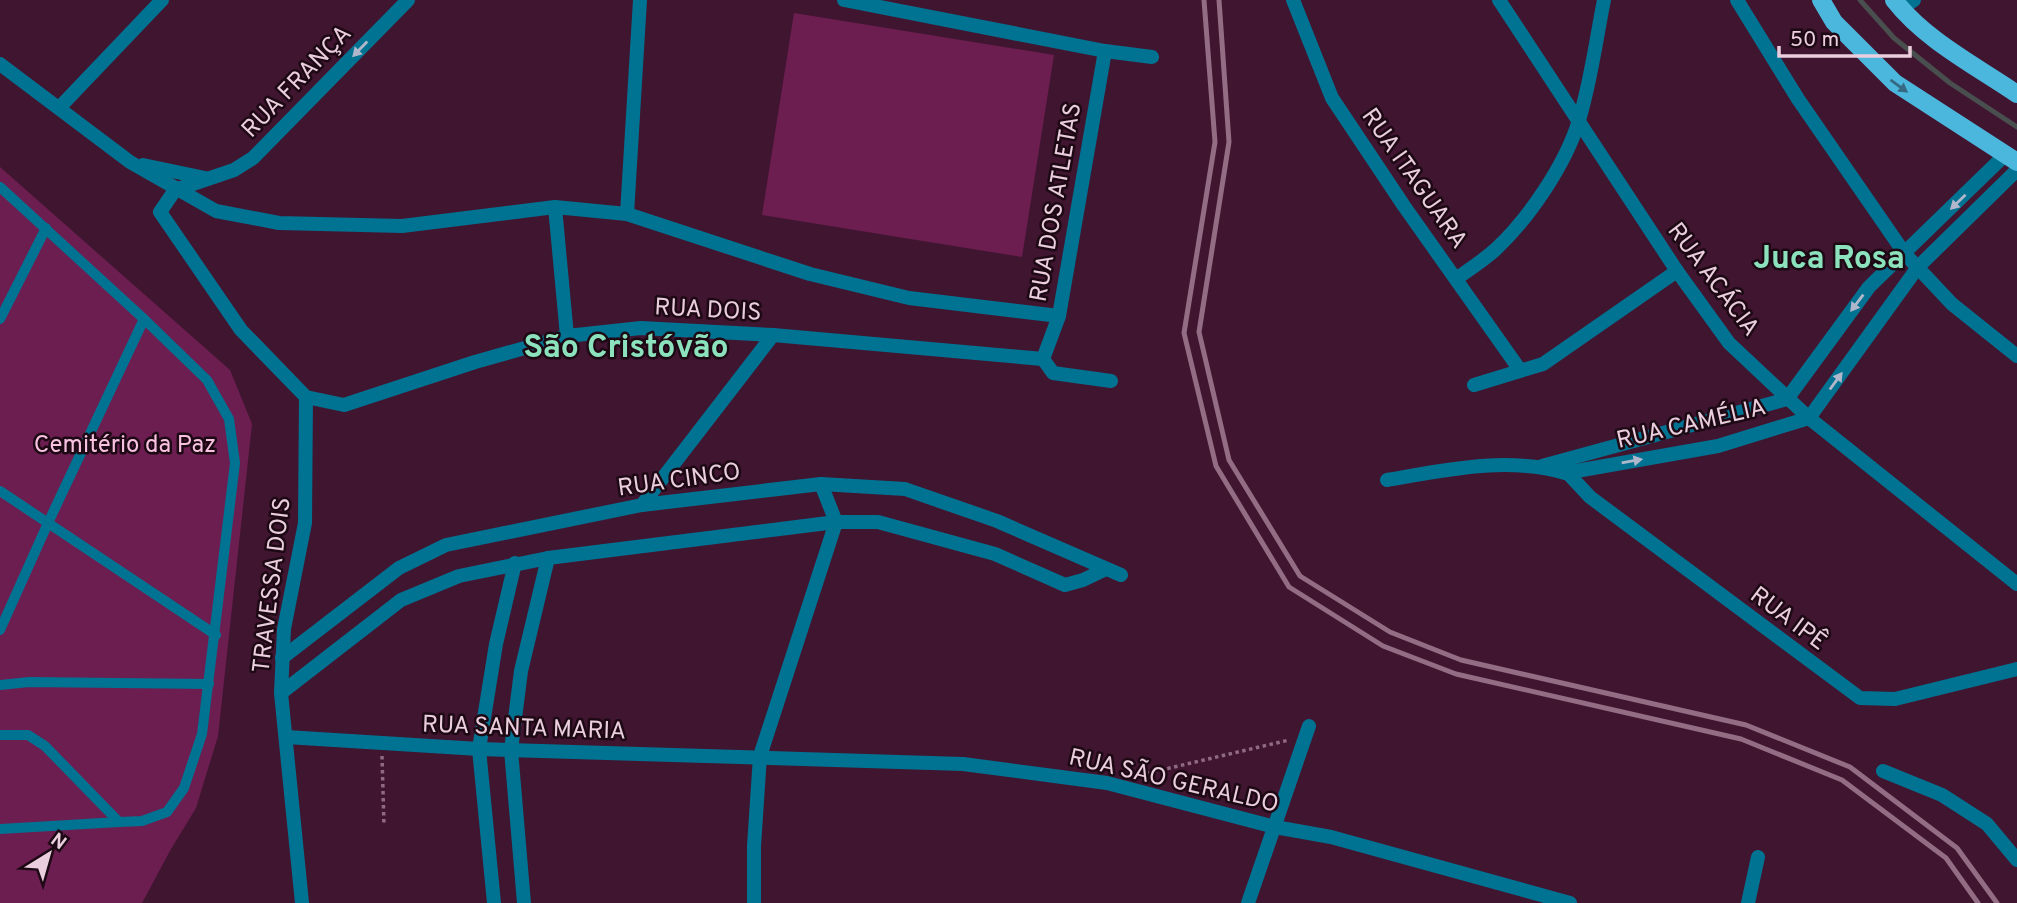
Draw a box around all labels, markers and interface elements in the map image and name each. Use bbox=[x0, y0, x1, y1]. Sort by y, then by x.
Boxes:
scale bar bbox=[1779, 14, 1910, 58]
street label: RUA FRANÇA bbox=[236, 20, 359, 145]
text: 50 m bbox=[1790, 27, 1839, 54]
one-way arrow bbox=[352, 40, 368, 57]
one-way arrow bbox=[1890, 78, 1908, 93]
street label: RUA DOS ATLETAS bbox=[1025, 100, 1089, 304]
street label: RUA ITAGUARA bbox=[1354, 103, 1473, 255]
one-way arrow bbox=[1949, 194, 1966, 211]
street label: RUA ACÁCIA bbox=[1660, 216, 1767, 343]
district label: Juca Rosa bbox=[1753, 240, 1905, 280]
street label: RUA DOIS bbox=[654, 293, 762, 329]
one-way arrow bbox=[1851, 294, 1865, 312]
district label: São Cristóvão bbox=[523, 329, 729, 369]
one-way arrow bbox=[1828, 372, 1842, 390]
street label: RUA CAMÉLIA bbox=[1613, 391, 1769, 457]
park label: Cemitério da Paz bbox=[34, 431, 216, 461]
one-way arrow bbox=[1622, 455, 1644, 466]
street label: RUA CINCO bbox=[616, 458, 743, 504]
street label: TRAVESSA DOIS bbox=[247, 496, 299, 675]
street label: RUA IPÊ bbox=[1743, 579, 1833, 658]
street label: RUA SANTA MARIA bbox=[421, 710, 626, 748]
street label: RUA SÃO GERALDO bbox=[1066, 741, 1282, 821]
north arrow bbox=[14, 819, 84, 889]
text: N bbox=[45, 828, 71, 856]

